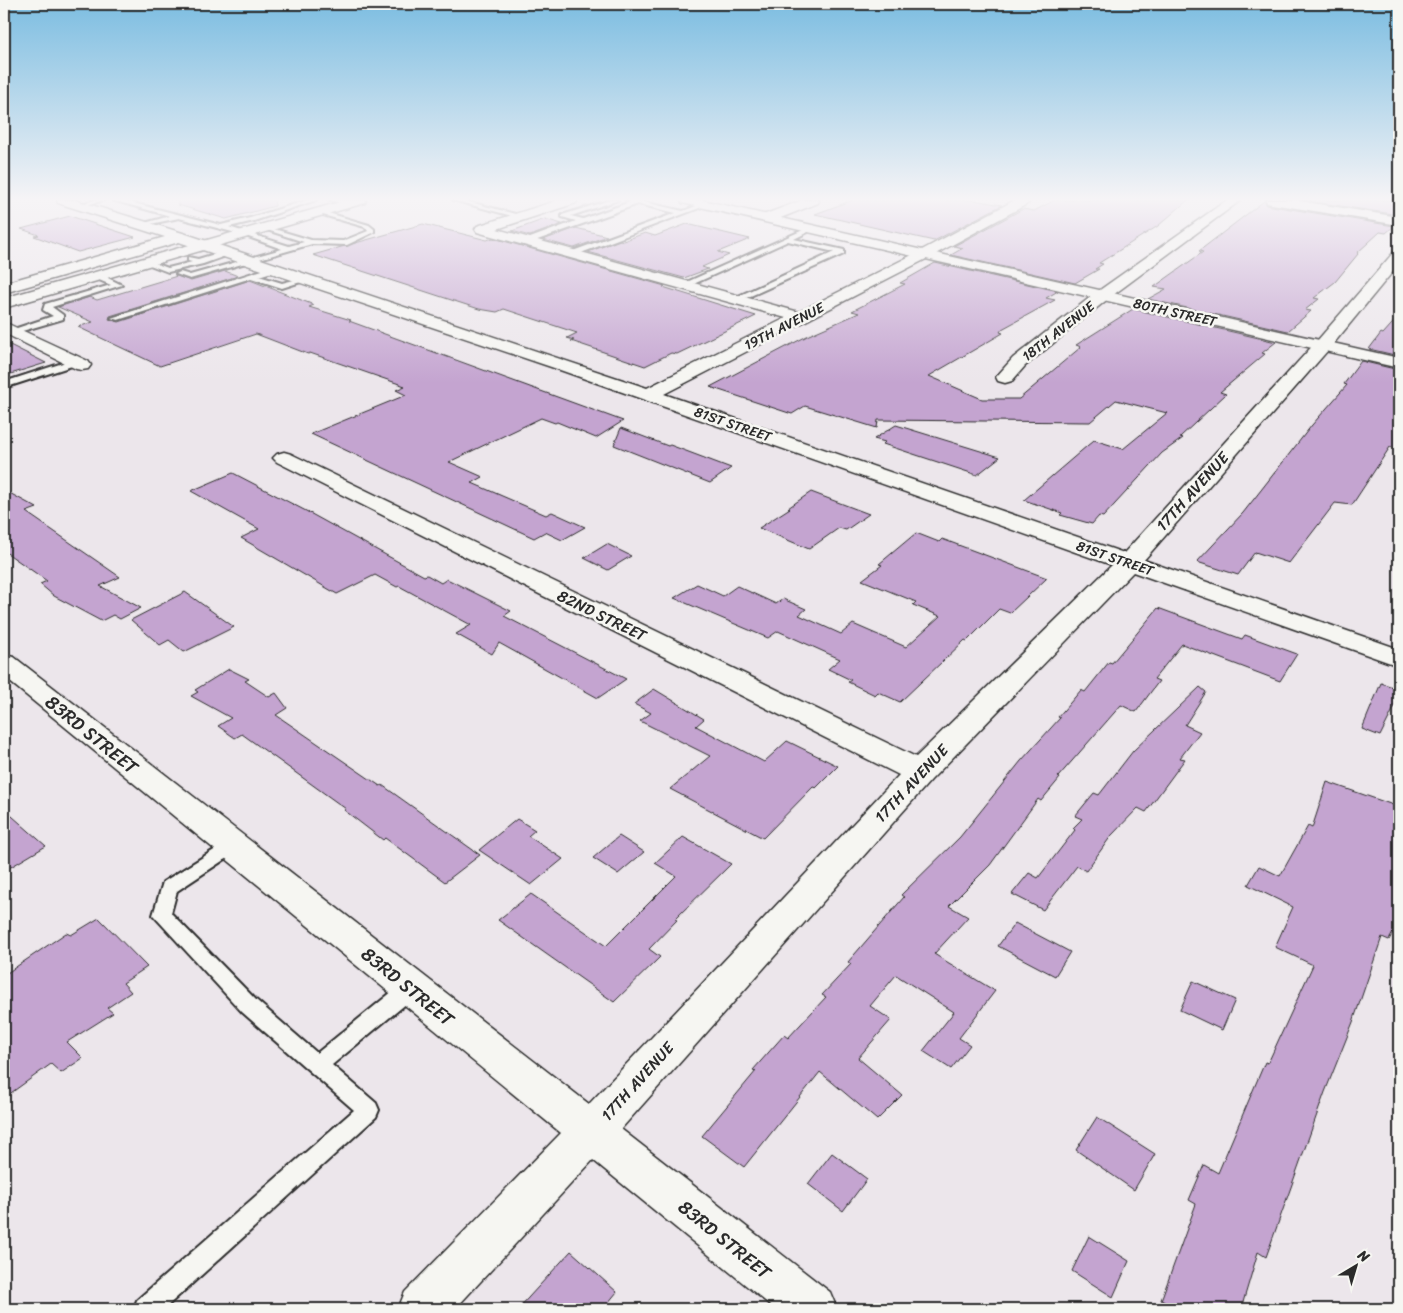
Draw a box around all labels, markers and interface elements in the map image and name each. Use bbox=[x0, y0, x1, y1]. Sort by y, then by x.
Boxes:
street label: 80TH STREET bbox=[1131, 291, 1220, 334]
street label: 18TH AVENUE bbox=[1016, 294, 1101, 368]
street label: 19TH AVENUE bbox=[740, 295, 830, 357]
street label: 81ST STREET bbox=[691, 400, 776, 450]
street label: 17TH AVENUE bbox=[1148, 444, 1237, 538]
street label: 81ST STREET bbox=[1073, 534, 1158, 584]
street label: 82ND STREET bbox=[552, 581, 652, 650]
street label: 83RD STREET bbox=[38, 686, 147, 784]
street label: 17TH AVENUE bbox=[867, 736, 957, 830]
street label: 83RD STREET bbox=[354, 938, 463, 1036]
street label: 17TH AVENUE bbox=[593, 1034, 682, 1128]
street label: 83RD STREET bbox=[671, 1191, 780, 1289]
north arrow bbox=[1330, 1240, 1380, 1290]
text: N bbox=[1351, 1243, 1375, 1269]

